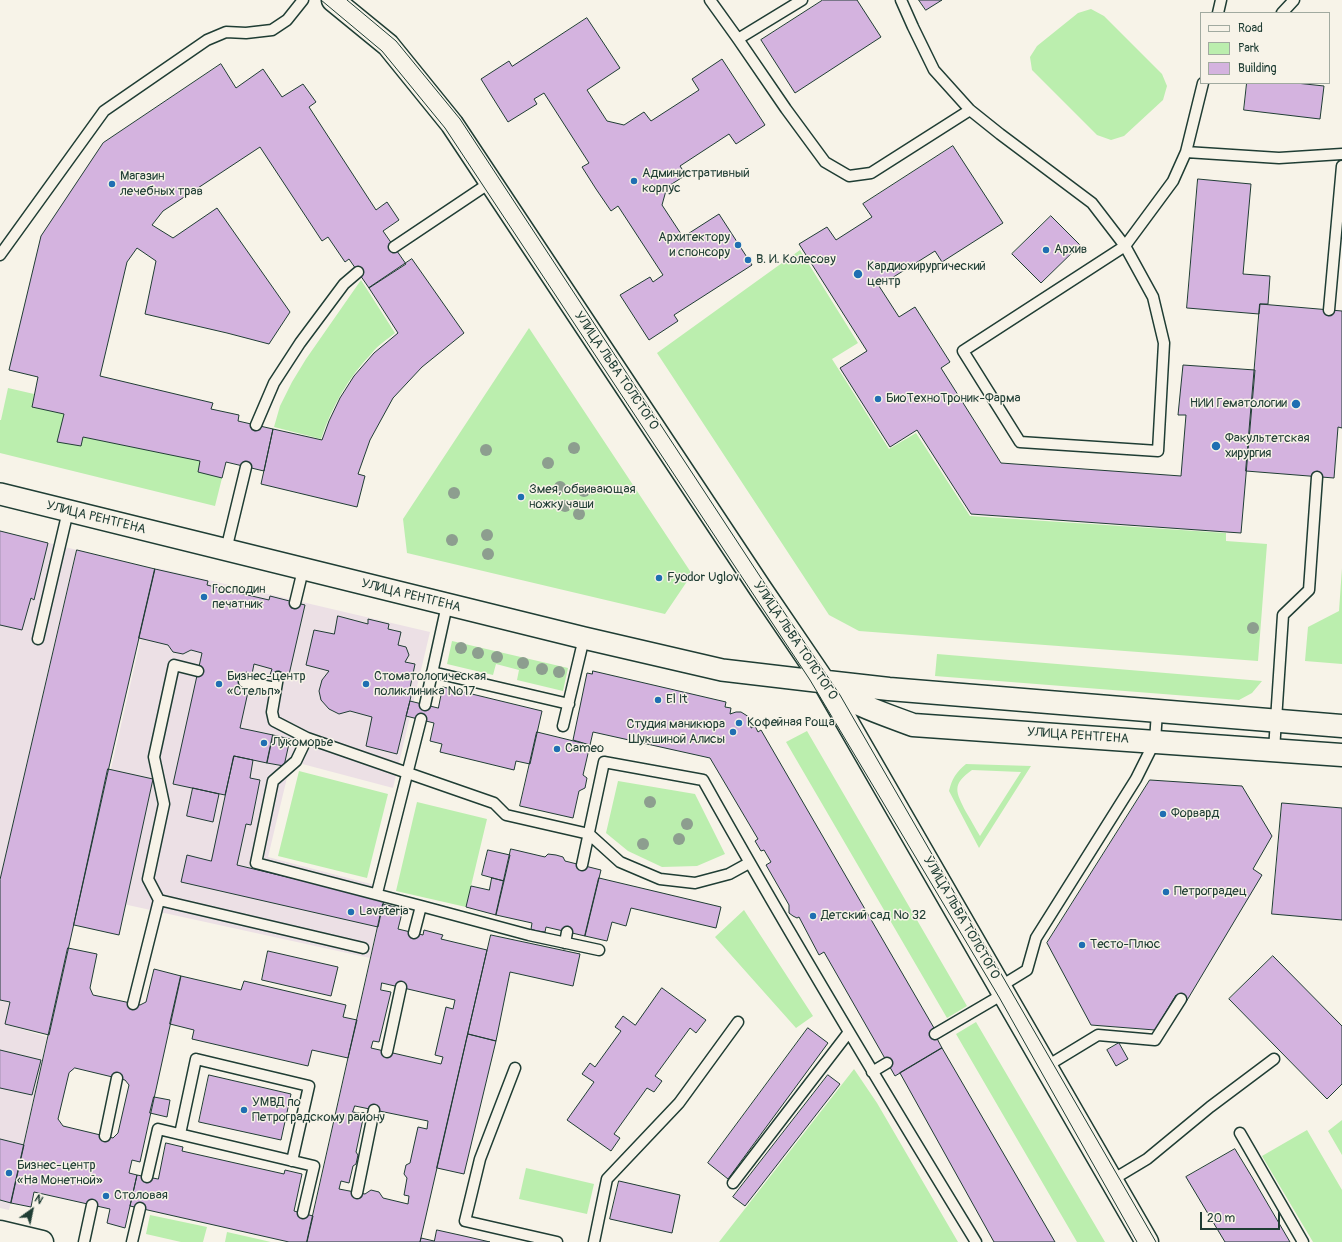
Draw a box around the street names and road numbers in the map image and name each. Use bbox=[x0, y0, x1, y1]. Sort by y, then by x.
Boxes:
street label: УЛИЦА ЛЬВА ТОЛСТОГО bbox=[571, 309, 661, 433]
street label: УЛИЦА РЕНТГЕНА bbox=[45, 498, 147, 538]
street label: УЛИЦА РЕНТГЕНА bbox=[360, 576, 462, 616]
street label: УЛИЦА ЛЬВА ТОЛСТОГО bbox=[750, 579, 840, 703]
street label: УЛИЦА РЕНТГЕНА bbox=[1026, 725, 1130, 747]
street label: УЛИЦА ЛЬВА ТОЛСТОГО bbox=[919, 854, 1003, 982]

